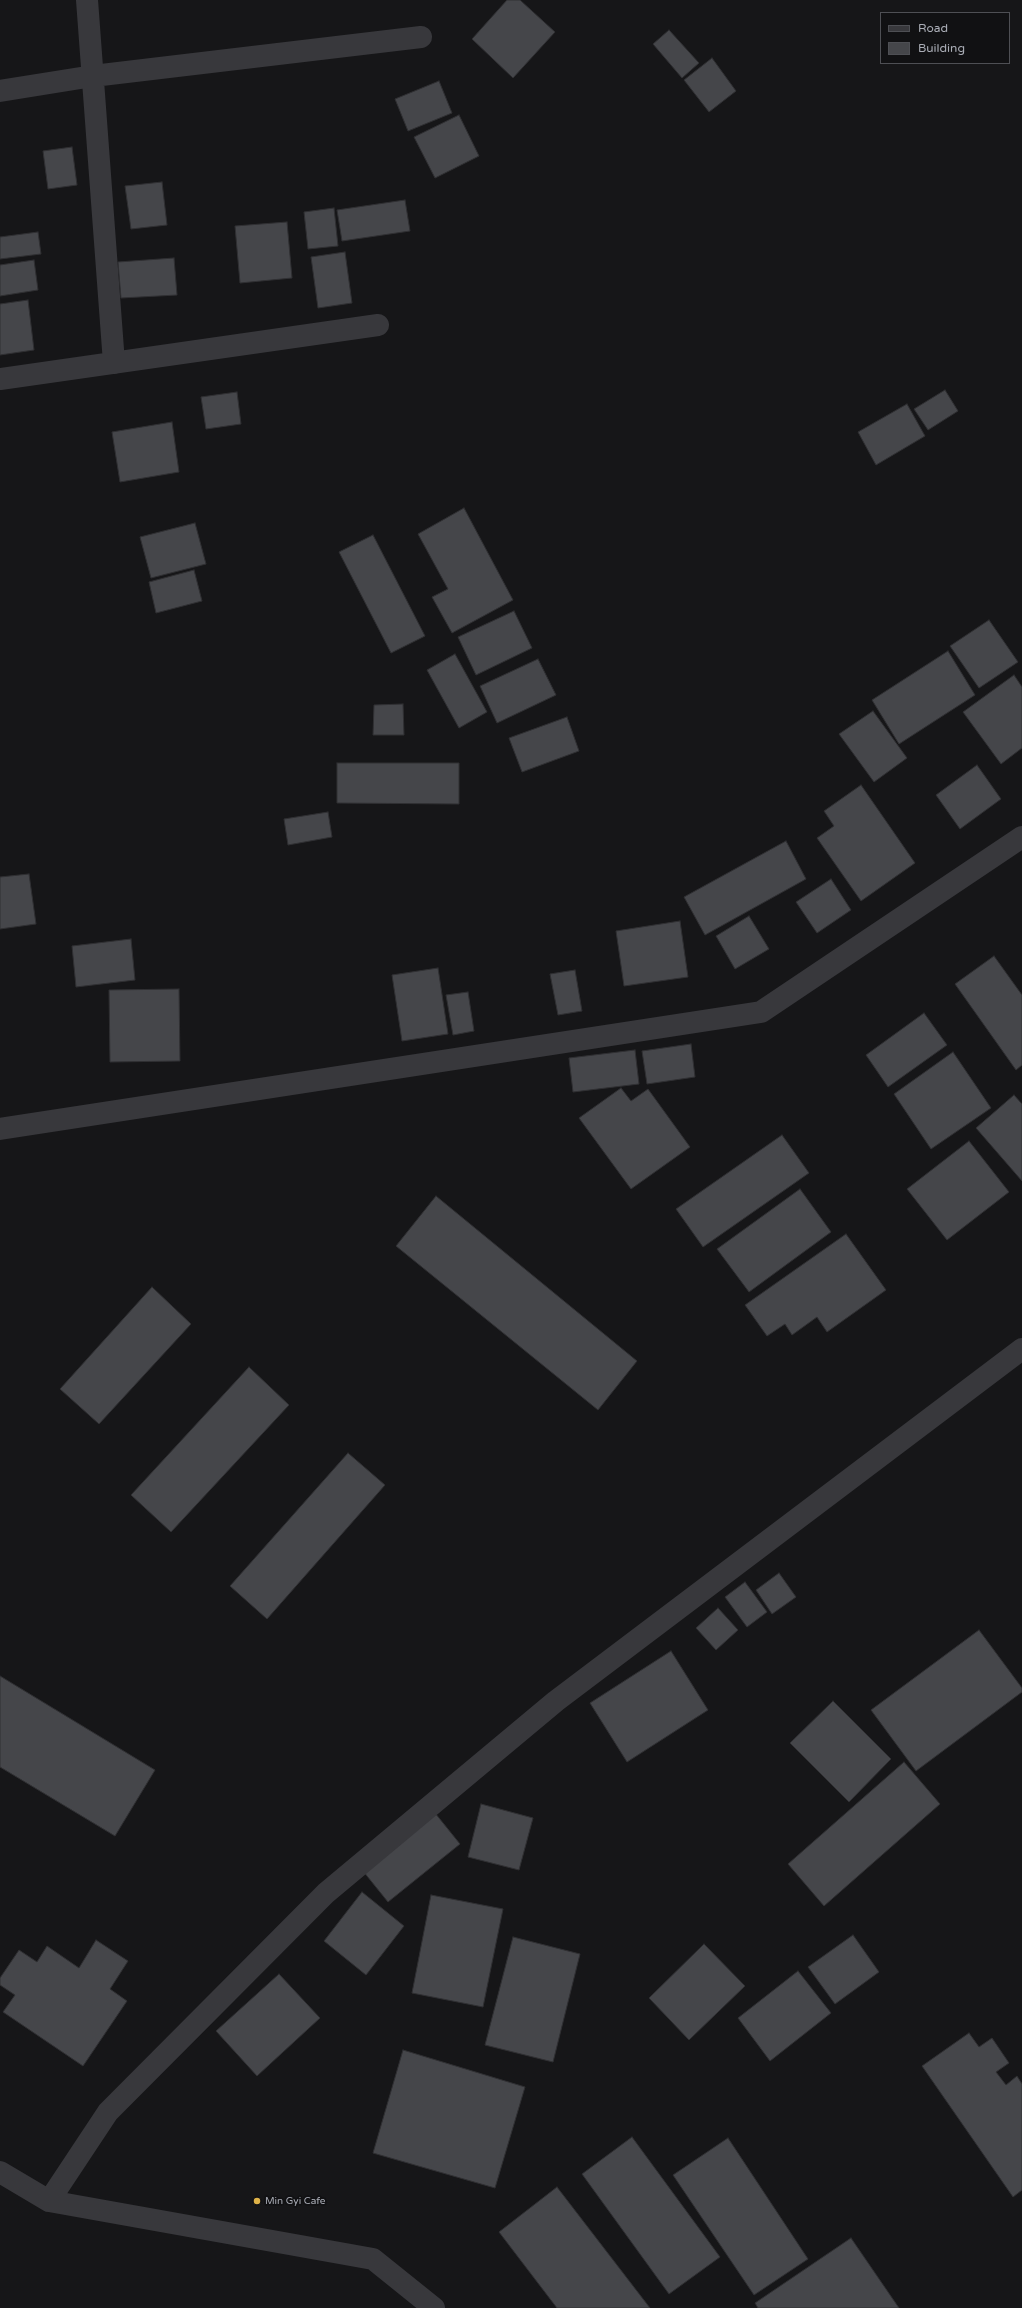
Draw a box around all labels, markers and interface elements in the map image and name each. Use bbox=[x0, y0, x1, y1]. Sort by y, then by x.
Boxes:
legend bbox=[880, 12, 1010, 64]
text: Road bbox=[918, 21, 948, 35]
text: Building bbox=[918, 41, 965, 55]
place label: Min Gyi Cafe bbox=[265, 2195, 325, 2207]
marker: Min Gyi Cafe bbox=[252, 2196, 262, 2206]

